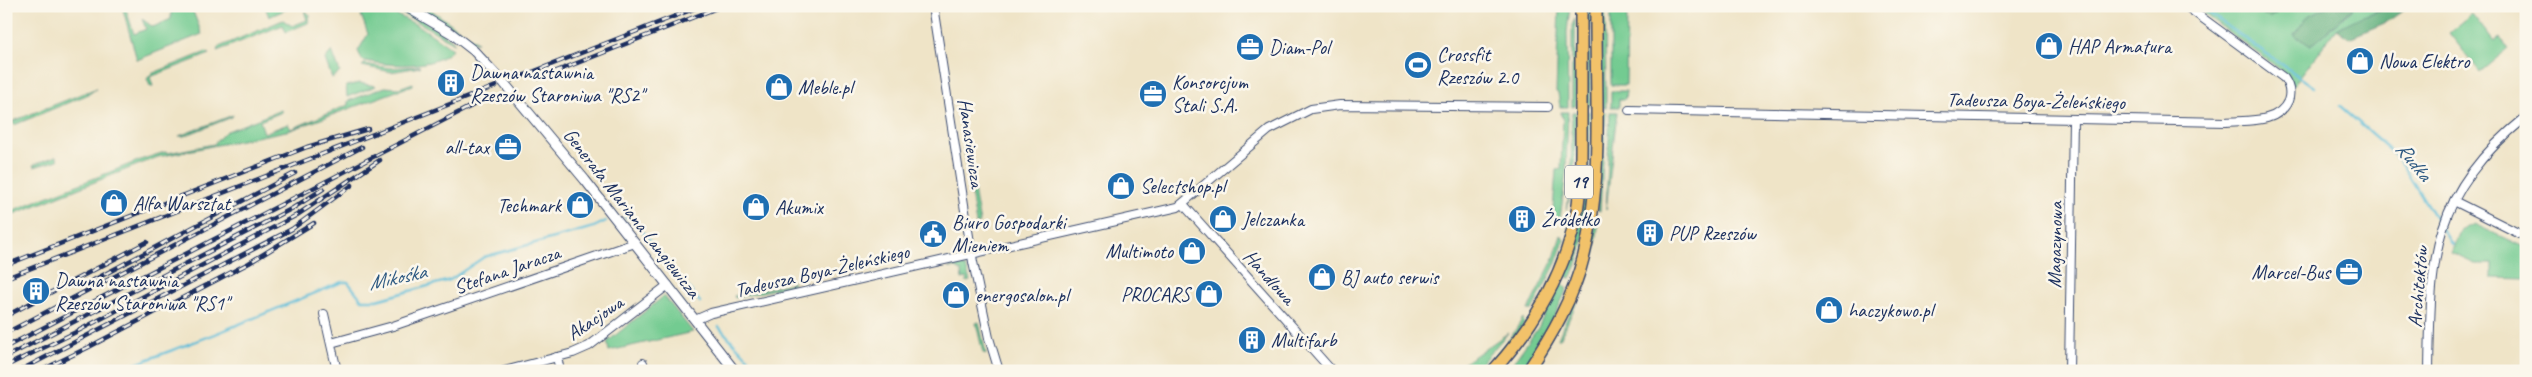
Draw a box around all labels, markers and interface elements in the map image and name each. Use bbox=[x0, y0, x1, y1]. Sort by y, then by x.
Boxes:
shop icon: HAP Armatura bbox=[2034, 31, 2064, 61]
office icon: Diam-Pol bbox=[1235, 32, 1265, 62]
place label: HAP Armatura bbox=[2068, 34, 2173, 59]
place label: Diam-Pol bbox=[1269, 35, 1333, 60]
place label: Crossfit Rzeszów 2.0 bbox=[1437, 42, 1520, 90]
shop icon: Nowa Elektro bbox=[2345, 46, 2375, 76]
place label: Nowa Elektro bbox=[2379, 49, 2471, 74]
sports icon: Crossfit Rzeszów 2.0 bbox=[1403, 50, 1433, 80]
place label: Dawna nastawnia Rzeszów Staroniwa "RS2" bbox=[470, 60, 648, 108]
building icon: Dawna nastawnia Rzeszów Staroniwa "RS2" bbox=[436, 68, 466, 98]
place label: Konsorcjum Stali S.A. bbox=[1172, 70, 1249, 118]
shop icon: Meble.pl bbox=[764, 72, 794, 102]
place label: Meble.pl bbox=[798, 75, 856, 100]
office icon: Konsorcjum Stali S.A. bbox=[1138, 79, 1168, 109]
street label: Tadeusza Boya-Żeleńskiego bbox=[1947, 87, 2126, 115]
street label: Hanasiewicza bbox=[952, 97, 990, 191]
street label: Generała Mariana Langiewicza bbox=[558, 123, 707, 304]
office icon: all-tax bbox=[493, 132, 523, 162]
place label: all-tax bbox=[445, 135, 491, 160]
water label: Rudka bbox=[2390, 136, 2439, 188]
road number: 19 bbox=[1565, 166, 1593, 198]
shop icon: Selectshop.pl bbox=[1106, 171, 1136, 201]
place label: Selectshop.pl bbox=[1140, 174, 1229, 199]
shop icon: Alfa Warsztat bbox=[99, 188, 129, 218]
shop icon: Techmark bbox=[565, 190, 595, 220]
place label: Alfa Warsztat bbox=[133, 191, 232, 216]
shop icon: Akumix bbox=[741, 192, 771, 222]
place label: Techmark bbox=[497, 193, 563, 218]
place label: Akumix bbox=[775, 195, 825, 220]
street label: Magazynowa bbox=[2042, 200, 2068, 288]
shop icon: Jelczanka bbox=[1208, 204, 1238, 234]
building icon: Źródełko bbox=[1507, 204, 1537, 234]
place label: Jelczanka bbox=[1241, 207, 1306, 232]
place label: Źródełko bbox=[1541, 207, 1600, 232]
place label: Biuro Gospodarki Mieniem bbox=[952, 210, 1068, 258]
building icon: PUP Rzeszów bbox=[1635, 218, 1665, 248]
public building icon: Biuro Gospodarki Mieniem bbox=[918, 219, 948, 249]
place label: PUP Rzeszów bbox=[1669, 221, 1757, 246]
shop icon: Multimoto bbox=[1177, 236, 1207, 266]
street label: Tadeusza Boya-Żeleńskiego bbox=[732, 239, 912, 303]
place label: Multimoto bbox=[1106, 239, 1174, 264]
street label: Stefana Jaracza bbox=[451, 240, 565, 300]
street label: Handlowa bbox=[1238, 244, 1302, 311]
street label: Architektów bbox=[2402, 244, 2434, 329]
office icon: Marcel-Bus bbox=[2334, 257, 2364, 287]
water label: Mikośka bbox=[366, 258, 430, 296]
place label: Marcel-Bus bbox=[2252, 260, 2332, 285]
shop icon: BJ auto serwis bbox=[1307, 262, 1337, 292]
place label: BJ auto serwis bbox=[1341, 265, 1441, 290]
place label: Dawna nastawnia Rzeszów Staroniwa "RS1" bbox=[55, 268, 233, 316]
building icon: Dawna nastawnia Rzeszów Staroniwa "RS1" bbox=[21, 276, 51, 306]
shop icon: PROCARS bbox=[1194, 279, 1224, 309]
shop icon: energosalon.pl bbox=[941, 280, 971, 310]
place label: PROCARS bbox=[1121, 282, 1192, 307]
place label: energosalon.pl bbox=[975, 283, 1072, 308]
street label: Akacjowa bbox=[562, 289, 630, 346]
shop icon: haczykowo.pl bbox=[1814, 295, 1844, 325]
place label: haczykowo.pl bbox=[1848, 298, 1936, 323]
building icon: Multifarb bbox=[1237, 325, 1267, 355]
place label: Multifarb bbox=[1271, 328, 1338, 353]

